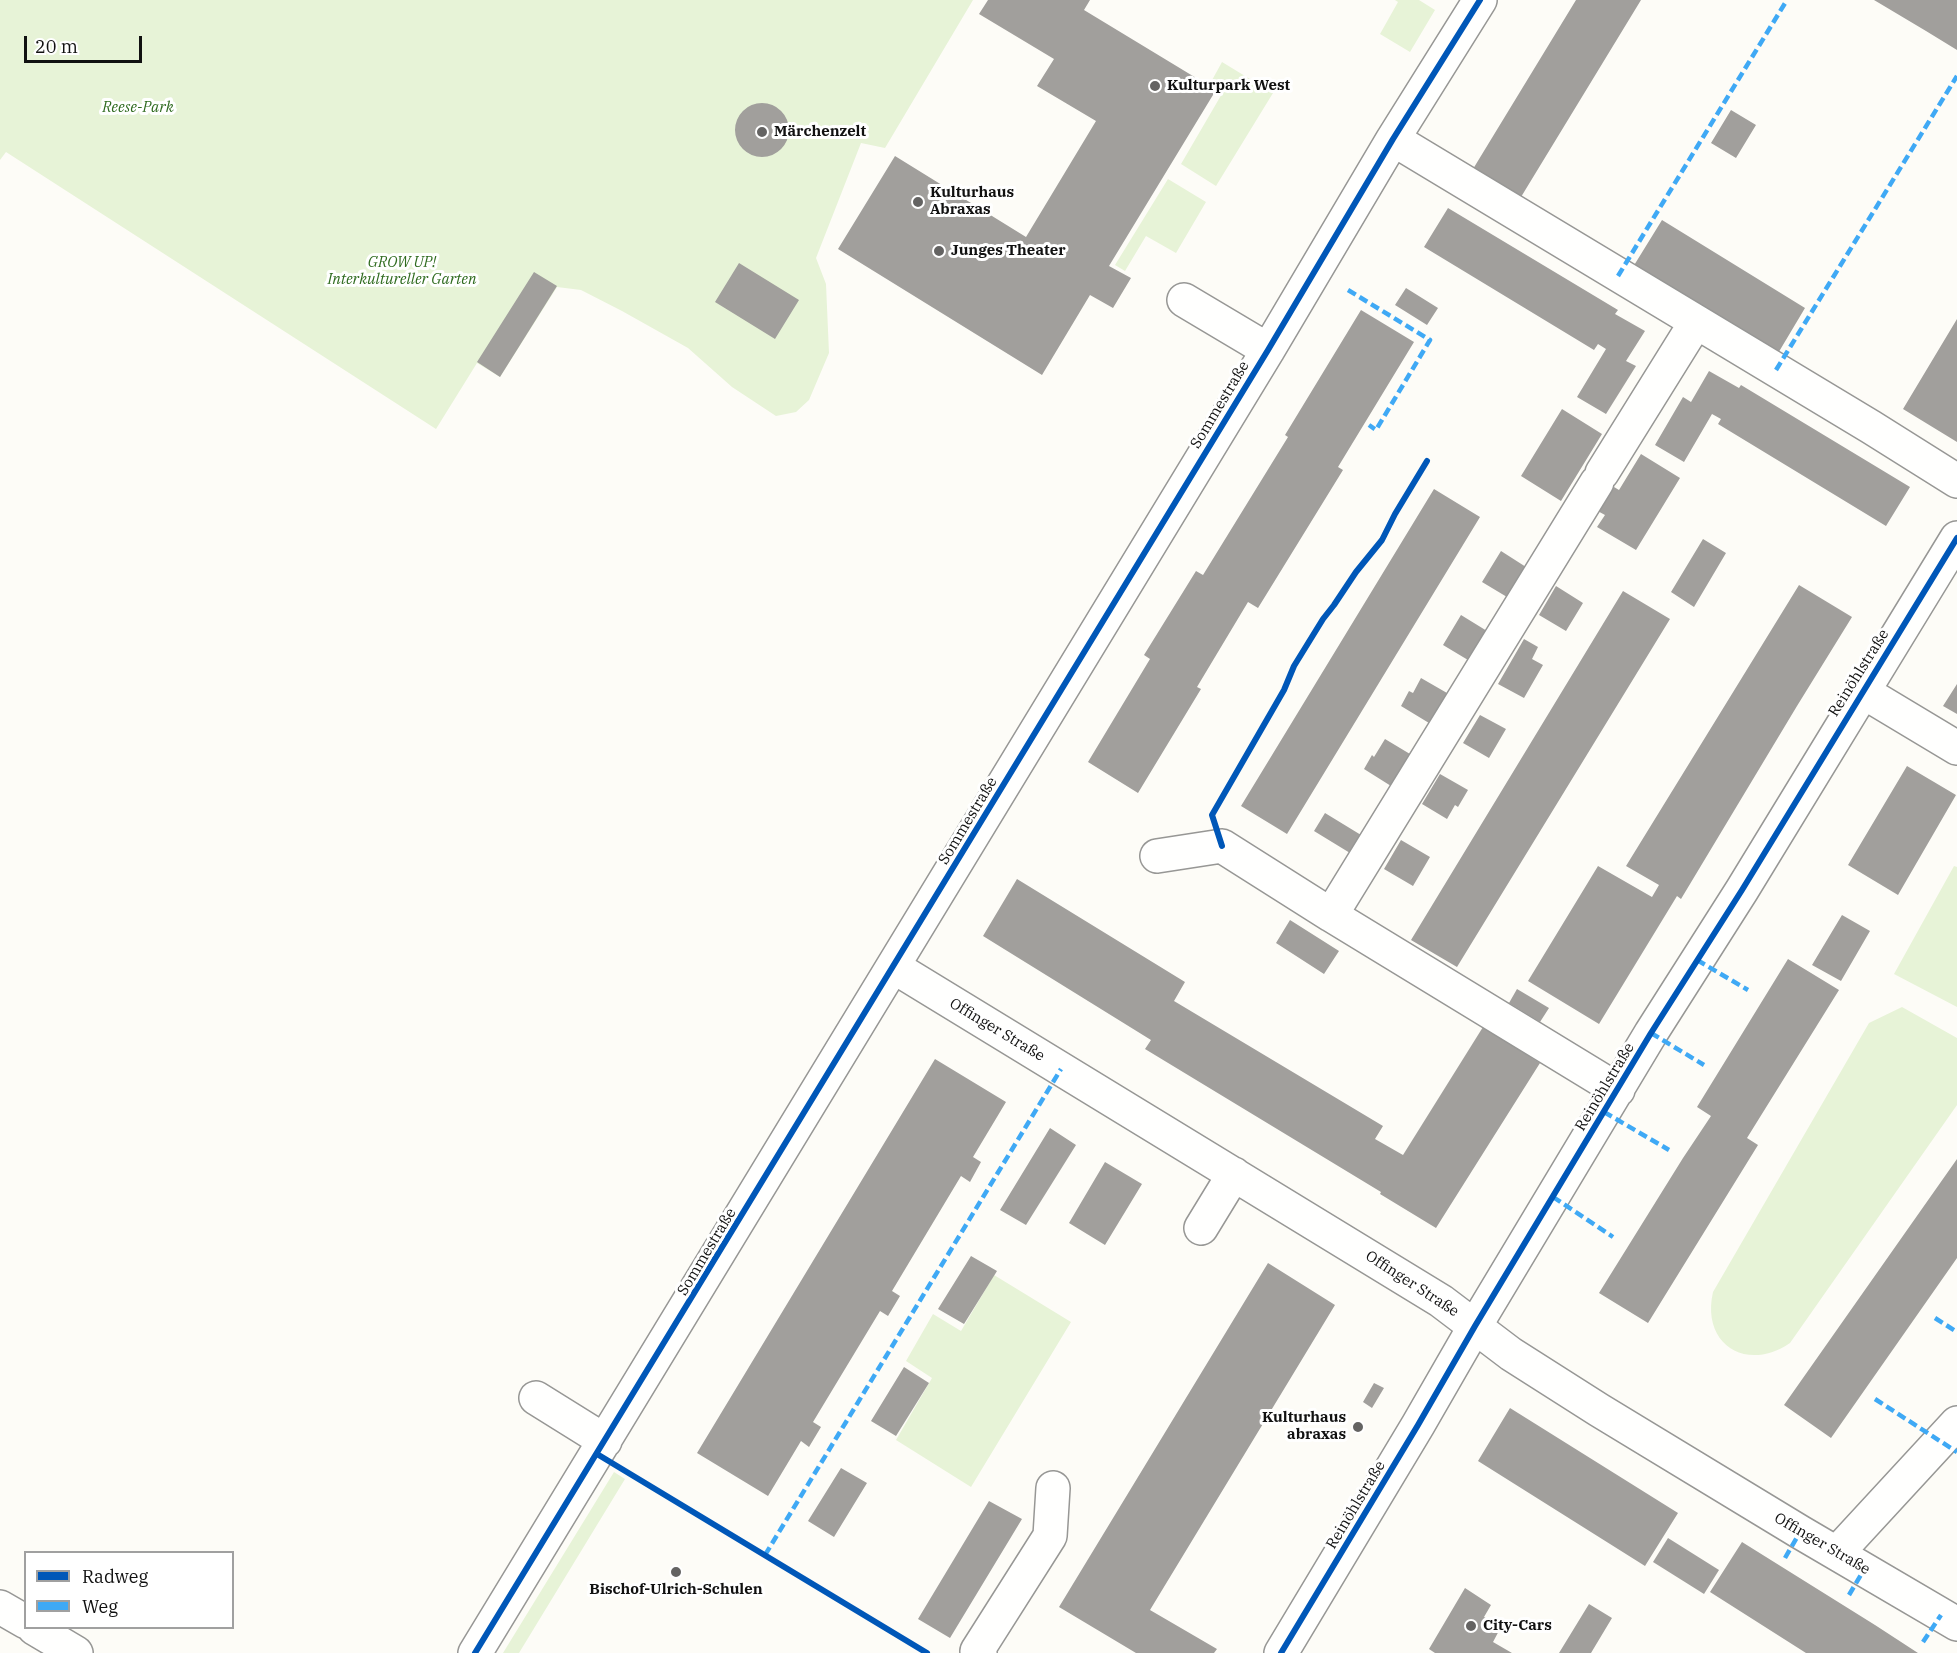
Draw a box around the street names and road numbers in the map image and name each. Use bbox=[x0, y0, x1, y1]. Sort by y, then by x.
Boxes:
street label: Sommestraße bbox=[1187, 358, 1253, 452]
street label: Reinöhlstraße bbox=[1825, 626, 1893, 720]
street label: Sommestraße bbox=[935, 774, 1001, 868]
street label: Offinger Straße bbox=[946, 995, 1048, 1065]
street label: Reinöhlstraße bbox=[1572, 1040, 1638, 1134]
street label: Sommestraße bbox=[674, 1205, 740, 1299]
street label: Offinger Straße bbox=[1362, 1247, 1462, 1321]
street label: Reinöhlstraße bbox=[1323, 1458, 1389, 1552]
street label: Offinger Straße bbox=[1771, 1509, 1873, 1579]

